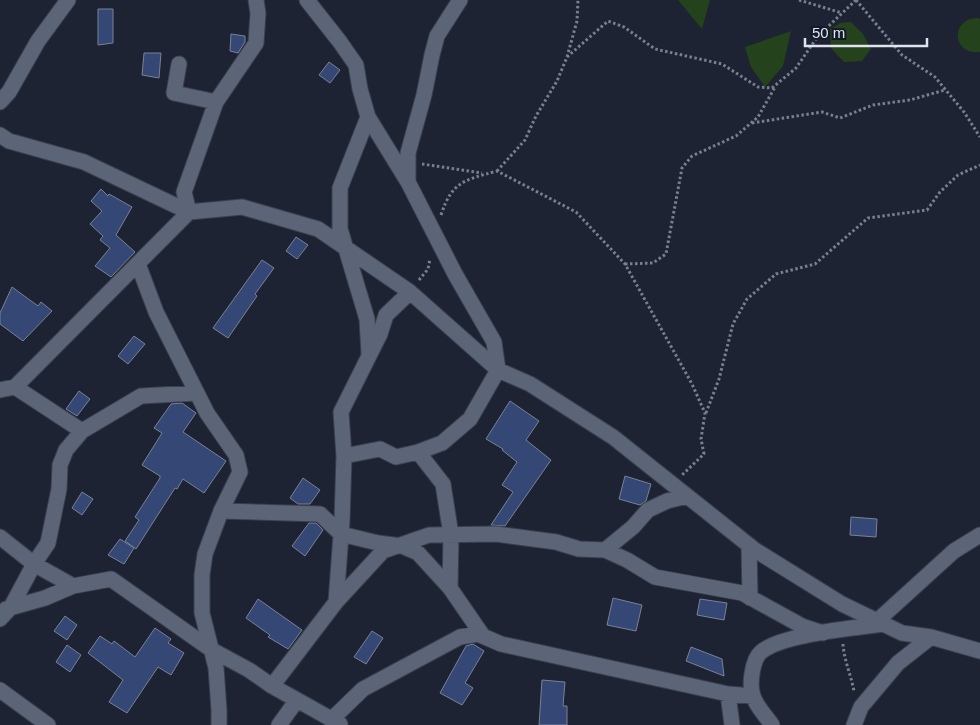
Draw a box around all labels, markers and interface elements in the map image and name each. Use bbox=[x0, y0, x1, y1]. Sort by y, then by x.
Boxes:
scale bar bbox=[805, 15, 928, 47]
text: 50 m bbox=[812, 24, 845, 41]

